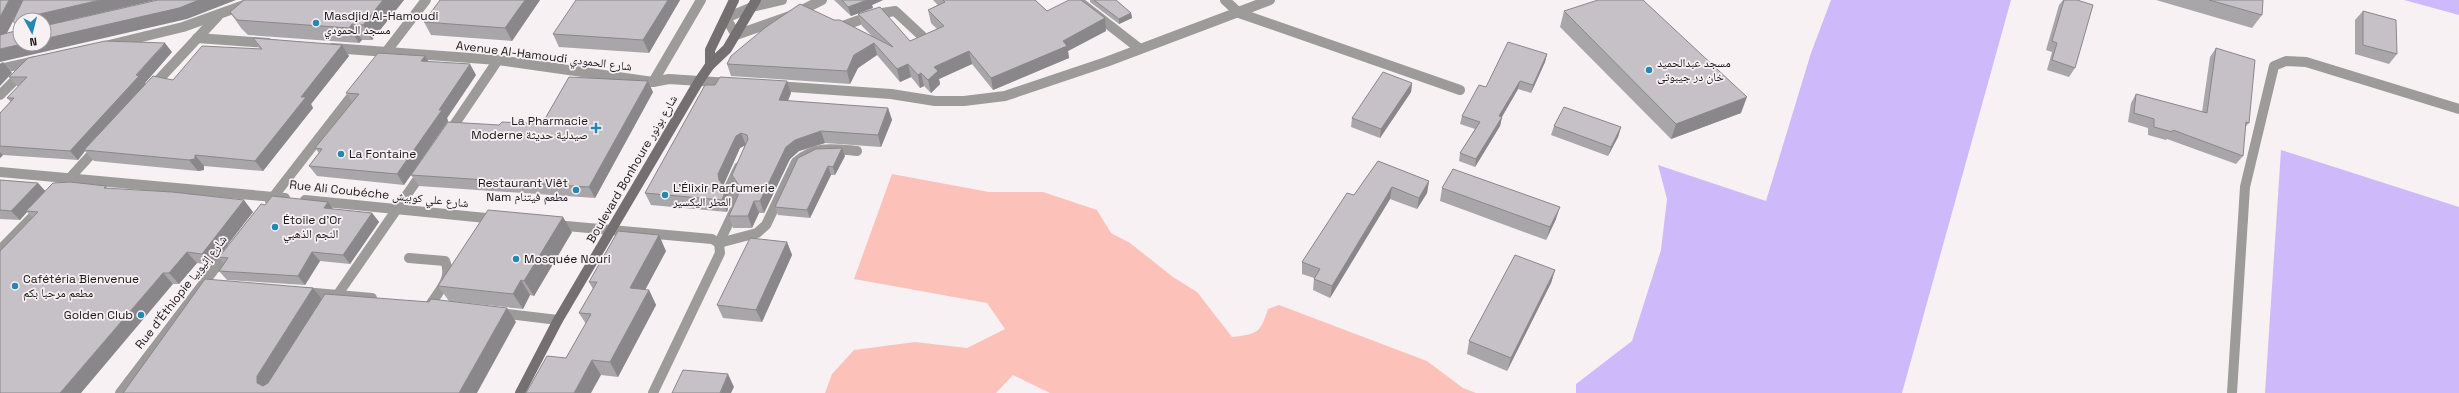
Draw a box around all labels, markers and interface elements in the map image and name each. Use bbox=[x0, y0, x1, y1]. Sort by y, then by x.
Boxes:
place label: Masdjid Al-Hamoudi مسجد الحمودي bbox=[324, 8, 438, 40]
north arrow bbox=[12, 12, 52, 52]
marker: Masdjid Al-Hamoudi مسجد الحمودي bbox=[311, 18, 321, 28]
text: N bbox=[29, 35, 38, 49]
street label: Avenue Al-Hamoudi شارع الحمودي bbox=[455, 37, 633, 77]
place label: مسجد عبدالحمید خان در جیبوتی bbox=[1657, 55, 1731, 85]
marker: مسجد عبدالحمید خان در جیبوتی bbox=[1644, 65, 1654, 75]
street label: Boulevard Bonhoure شارع بونور bbox=[583, 92, 681, 246]
place label: La Pharmacie Moderne صيدلية حديثة bbox=[471, 113, 588, 143]
marker: La Pharmacie Moderne صيدلية حديثة bbox=[591, 123, 601, 133]
place label: La Fontaine bbox=[349, 146, 416, 162]
marker: La Fontaine bbox=[336, 149, 346, 159]
place label: Restaurant Viêt Nam مطعم فيتنام bbox=[478, 175, 568, 205]
street label: Rue Ali Coubéche شارع علي كوبيش bbox=[288, 177, 470, 213]
place label: L'Élixir Parfumerie العطر اليكسير bbox=[672, 180, 775, 210]
marker: Restaurant Viêt Nam مطعم فيتنام bbox=[571, 185, 581, 195]
marker: L'Élixir Parfumerie العطر اليكسير bbox=[660, 190, 670, 200]
place label: Étoile d'Or النجم الذهبي bbox=[283, 212, 342, 244]
marker: Étoile d'Or النجم الذهبي bbox=[270, 222, 280, 232]
street label: Rue d'Éthiopie شارع إثيوبيا bbox=[132, 232, 231, 352]
place label: Mosquée Nouri bbox=[524, 251, 611, 267]
marker: Mosquée Nouri bbox=[511, 254, 521, 264]
place label: Cafétéria Bienvenue مطعم مرحبا بكم bbox=[23, 271, 139, 301]
marker: Cafétéria Bienvenue مطعم مرحبا بكم bbox=[10, 281, 20, 291]
place label: Golden Club bbox=[64, 307, 133, 323]
marker: Golden Club bbox=[136, 310, 146, 320]

